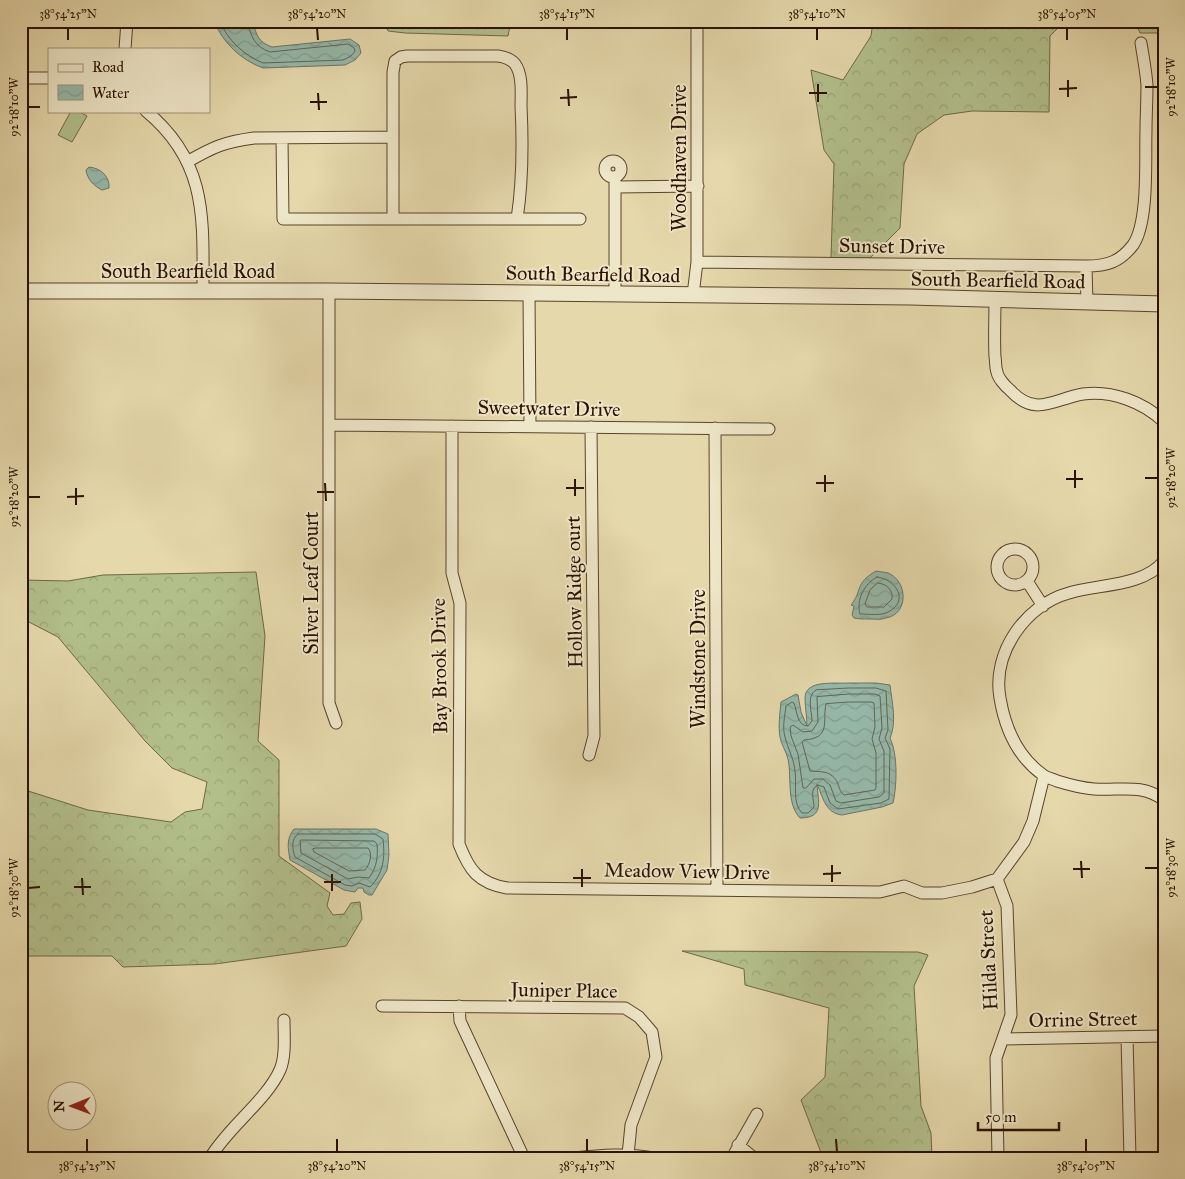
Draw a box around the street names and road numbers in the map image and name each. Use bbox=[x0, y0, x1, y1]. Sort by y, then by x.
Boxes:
street label: Woodhaven Drive bbox=[667, 84, 691, 232]
street label: Sunset Drive bbox=[839, 233, 945, 259]
street label: South Bearfield Road bbox=[101, 259, 275, 283]
street label: South Bearfield Road bbox=[505, 260, 681, 288]
street label: South Bearfield Road bbox=[910, 266, 1086, 294]
street label: Sweetwater Drive bbox=[477, 395, 621, 421]
street label: Silver Leaf Court bbox=[299, 511, 323, 655]
street label: Hollow Ridge ourt bbox=[561, 516, 588, 668]
street label: Windstone Drive bbox=[686, 589, 710, 729]
street label: Bay Brook Drive bbox=[426, 598, 452, 734]
street label: Meadow View Drive bbox=[604, 858, 770, 884]
street label: Hilda Street bbox=[973, 909, 1003, 1011]
street label: Juniper Place bbox=[508, 977, 618, 1004]
street label: Orrine Street bbox=[1028, 1006, 1138, 1032]

